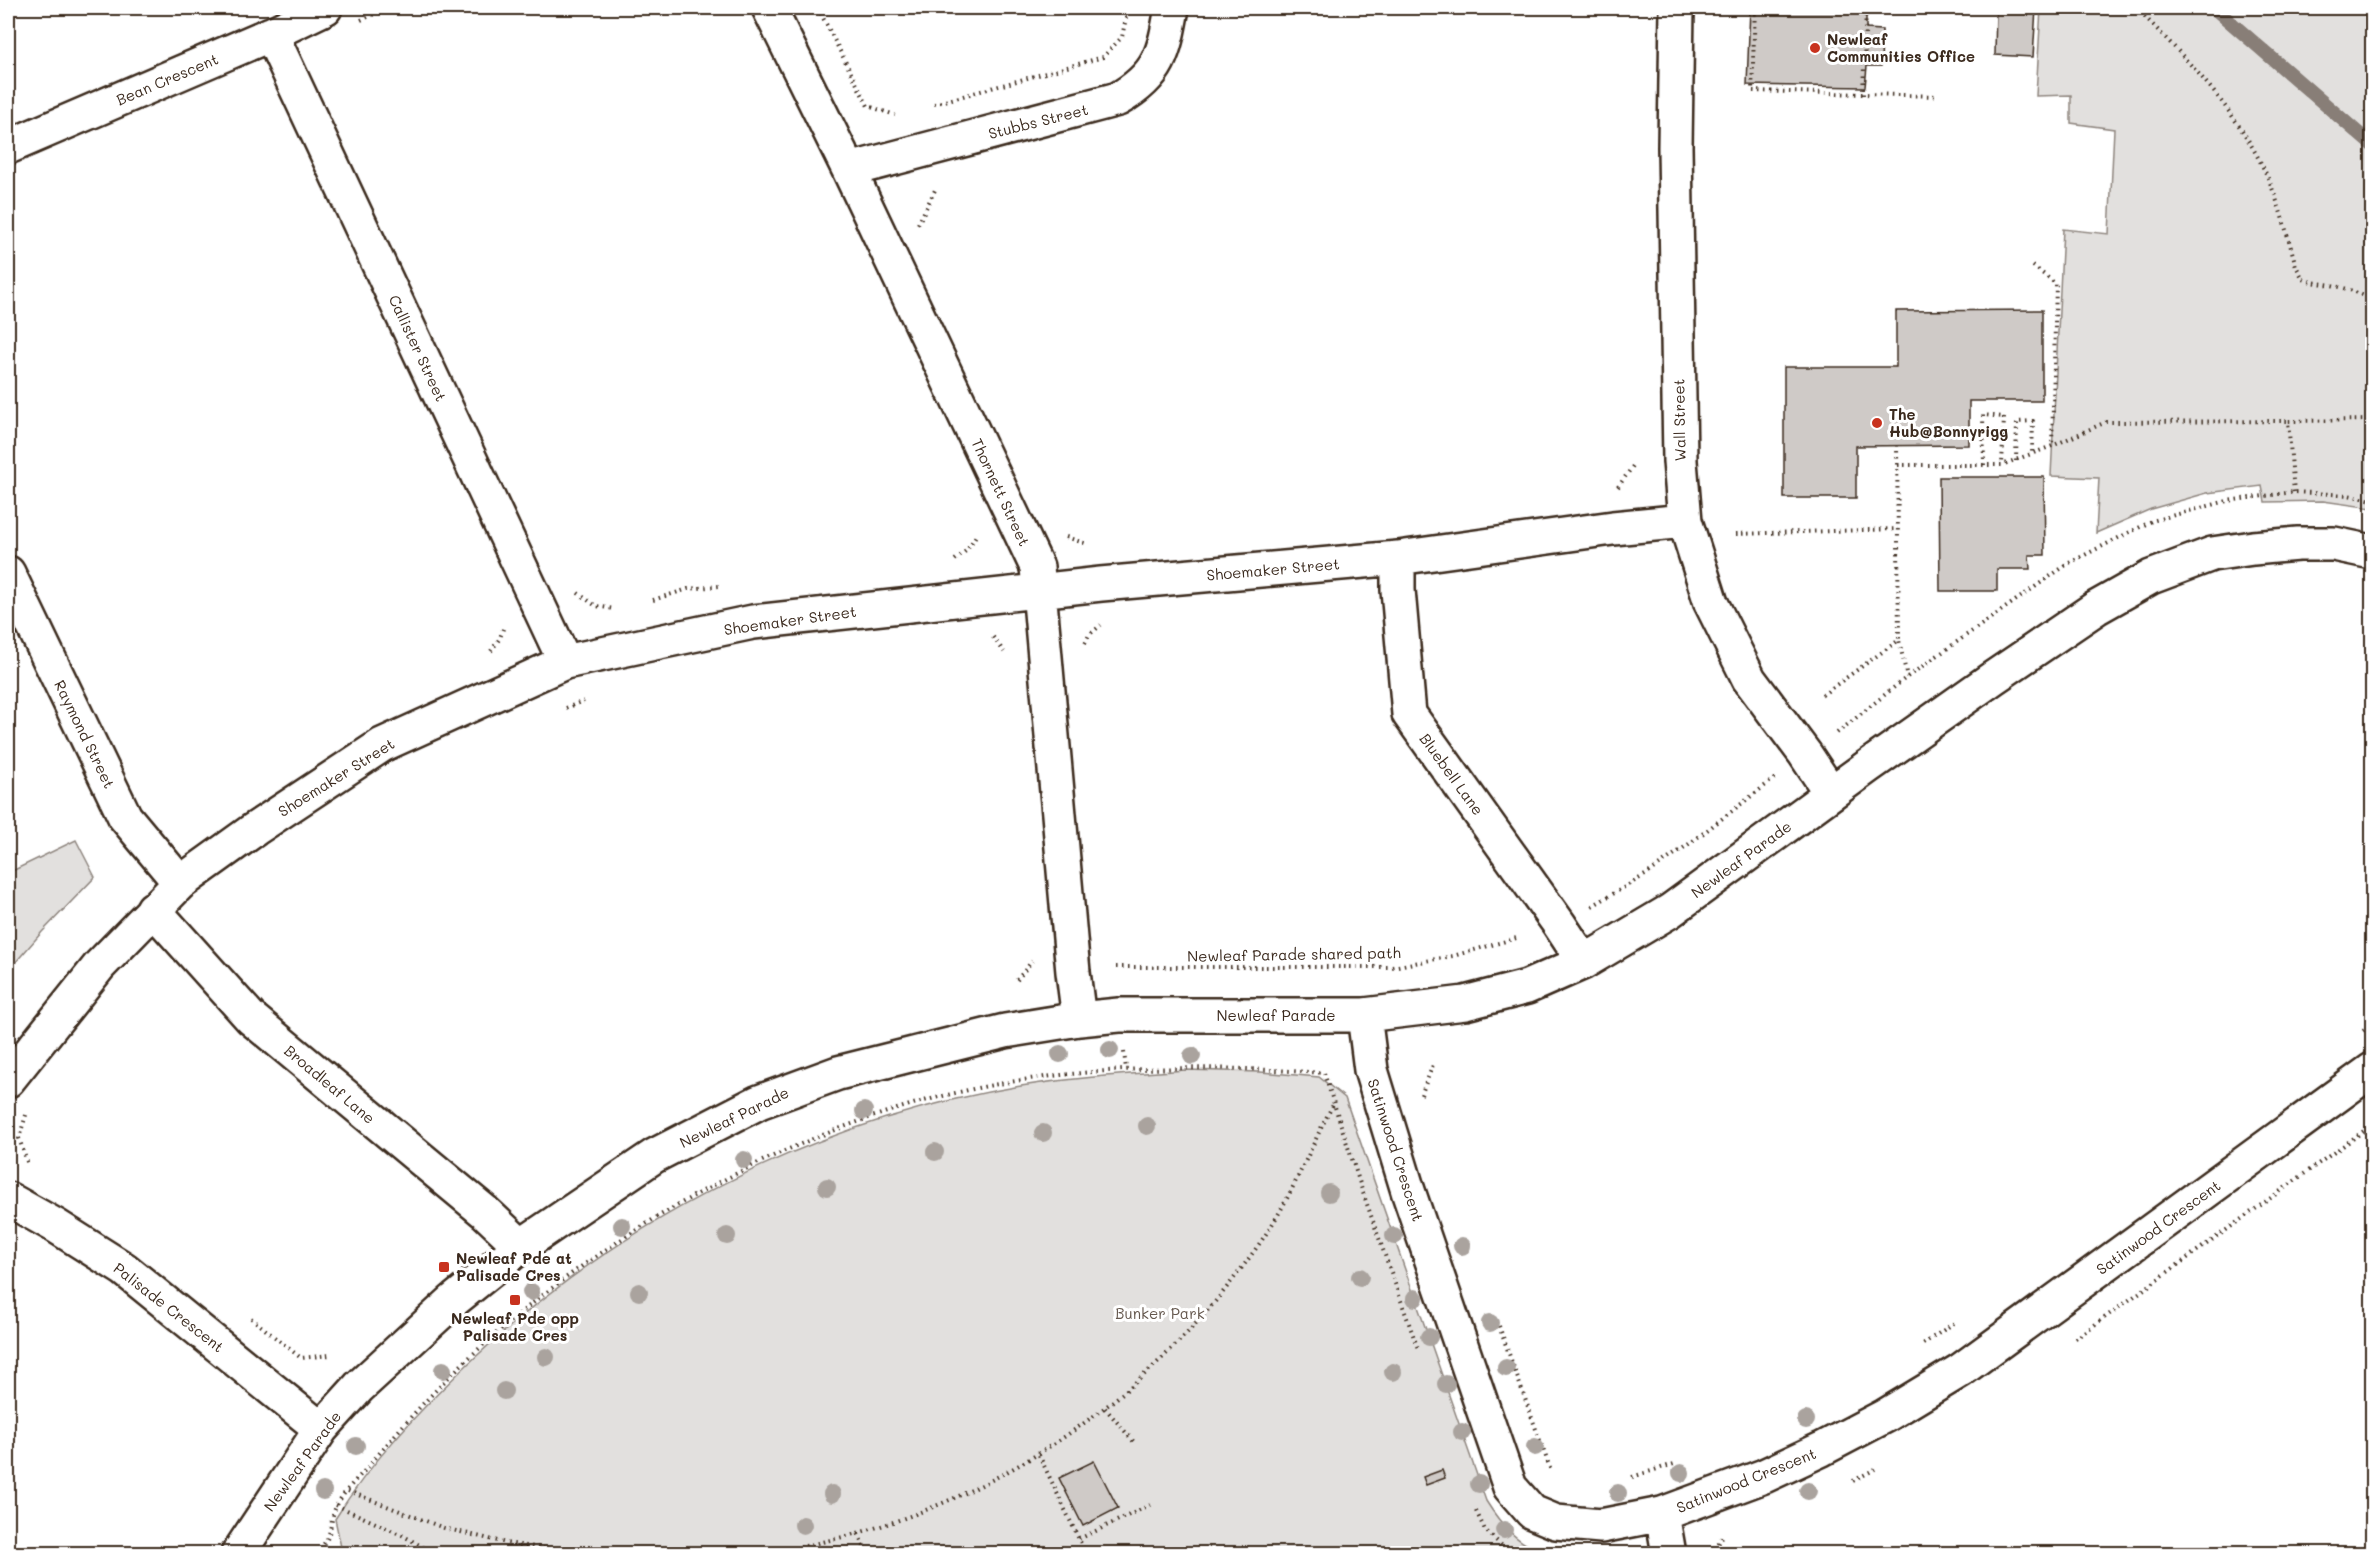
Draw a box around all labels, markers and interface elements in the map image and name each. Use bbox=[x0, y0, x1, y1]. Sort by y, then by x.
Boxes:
place label: Newleaf Communities Office bbox=[1827, 29, 1975, 66]
marker: Newleaf Communities Office bbox=[1808, 41, 1822, 55]
street label: Bean Crescent bbox=[113, 49, 221, 109]
street label: Stubbs Street bbox=[986, 99, 1090, 143]
street label: Callister Street bbox=[385, 291, 451, 405]
street label: Wall Street bbox=[1668, 379, 1690, 461]
place label: The Hub@Bonnyrigg bbox=[1889, 404, 2008, 441]
marker: The Hub@Bonnyrigg bbox=[1870, 416, 1884, 430]
street label: Thornett Street bbox=[967, 435, 1035, 549]
street label: Shoemaker Street bbox=[1206, 553, 1340, 585]
street label: Shoemaker Street bbox=[722, 601, 858, 639]
street label: Raymond Street bbox=[50, 677, 120, 791]
street label: Bluebell Lane bbox=[1416, 729, 1488, 819]
street label: Shoemaker Street bbox=[274, 733, 398, 821]
street label: Newleaf Parade bbox=[1687, 816, 1795, 902]
street label: Newleaf Parade shared path bbox=[1187, 942, 1401, 966]
street label: Newleaf Parade bbox=[1216, 1005, 1336, 1025]
street label: Broadleaf Lane bbox=[280, 1040, 380, 1128]
street label: Satinwood Crescent bbox=[1363, 1076, 1429, 1224]
street label: Newleaf Parade bbox=[676, 1082, 792, 1152]
street label: Satinwood Crescent bbox=[2092, 1175, 2224, 1279]
place label: Newleaf Pde at Palisade Cres bbox=[456, 1248, 572, 1285]
street label: Palisade Crescent bbox=[110, 1258, 228, 1356]
marker: Newleaf Pde at Palisade Cres bbox=[437, 1260, 451, 1274]
marker: Newleaf Pde opp Palisade Cres bbox=[508, 1293, 522, 1307]
park label: Bunker Park bbox=[1115, 1303, 1205, 1323]
place label: Newleaf Pde opp Palisade Cres bbox=[451, 1308, 579, 1345]
street label: Newleaf Parade bbox=[259, 1407, 345, 1515]
street label: Satinwood Crescent bbox=[1673, 1443, 1819, 1517]

